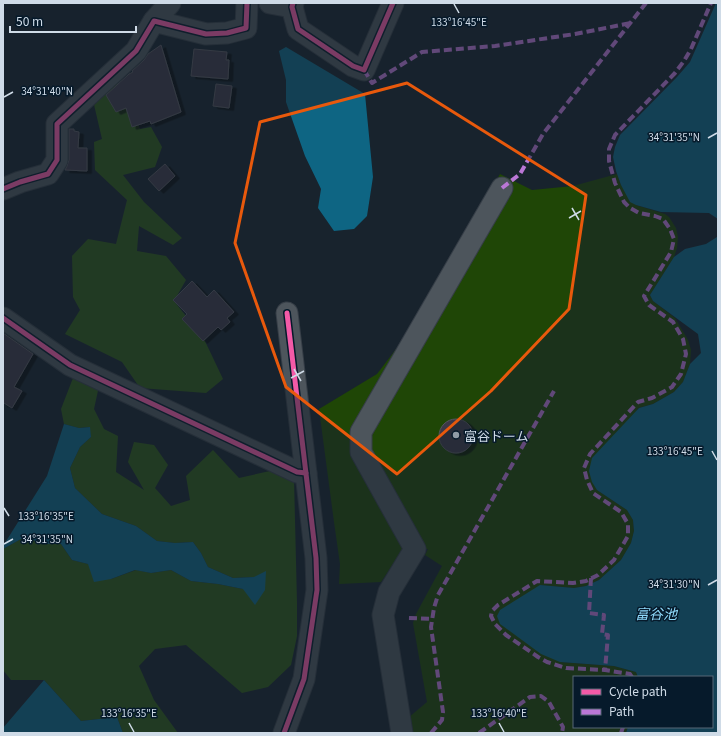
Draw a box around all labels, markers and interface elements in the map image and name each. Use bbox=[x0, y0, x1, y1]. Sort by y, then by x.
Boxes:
scale bar bbox=[10, 8, 136, 34]
text: 50 m bbox=[16, 12, 43, 29]
text: 133°16'45"E bbox=[431, 14, 487, 29]
text: 34°31'40"N bbox=[21, 83, 73, 98]
text: 34°31'35"N bbox=[648, 129, 700, 144]
place label: 富谷ドーム bbox=[464, 426, 529, 445]
marker: 富谷ドーム bbox=[451, 430, 461, 440]
text: 133°16'45"E bbox=[647, 443, 703, 458]
text: 133°16'35"E bbox=[18, 508, 74, 523]
text: 34°31'35"N bbox=[21, 531, 73, 546]
text: 34°31'30"N bbox=[648, 576, 700, 591]
water label: 富谷池 bbox=[635, 603, 679, 623]
legend bbox=[573, 676, 713, 728]
text: Cycle path bbox=[609, 682, 667, 699]
text: Path bbox=[609, 702, 634, 719]
text: 133°16'35"E bbox=[101, 705, 157, 720]
text: 133°16'40"E bbox=[471, 705, 527, 720]

